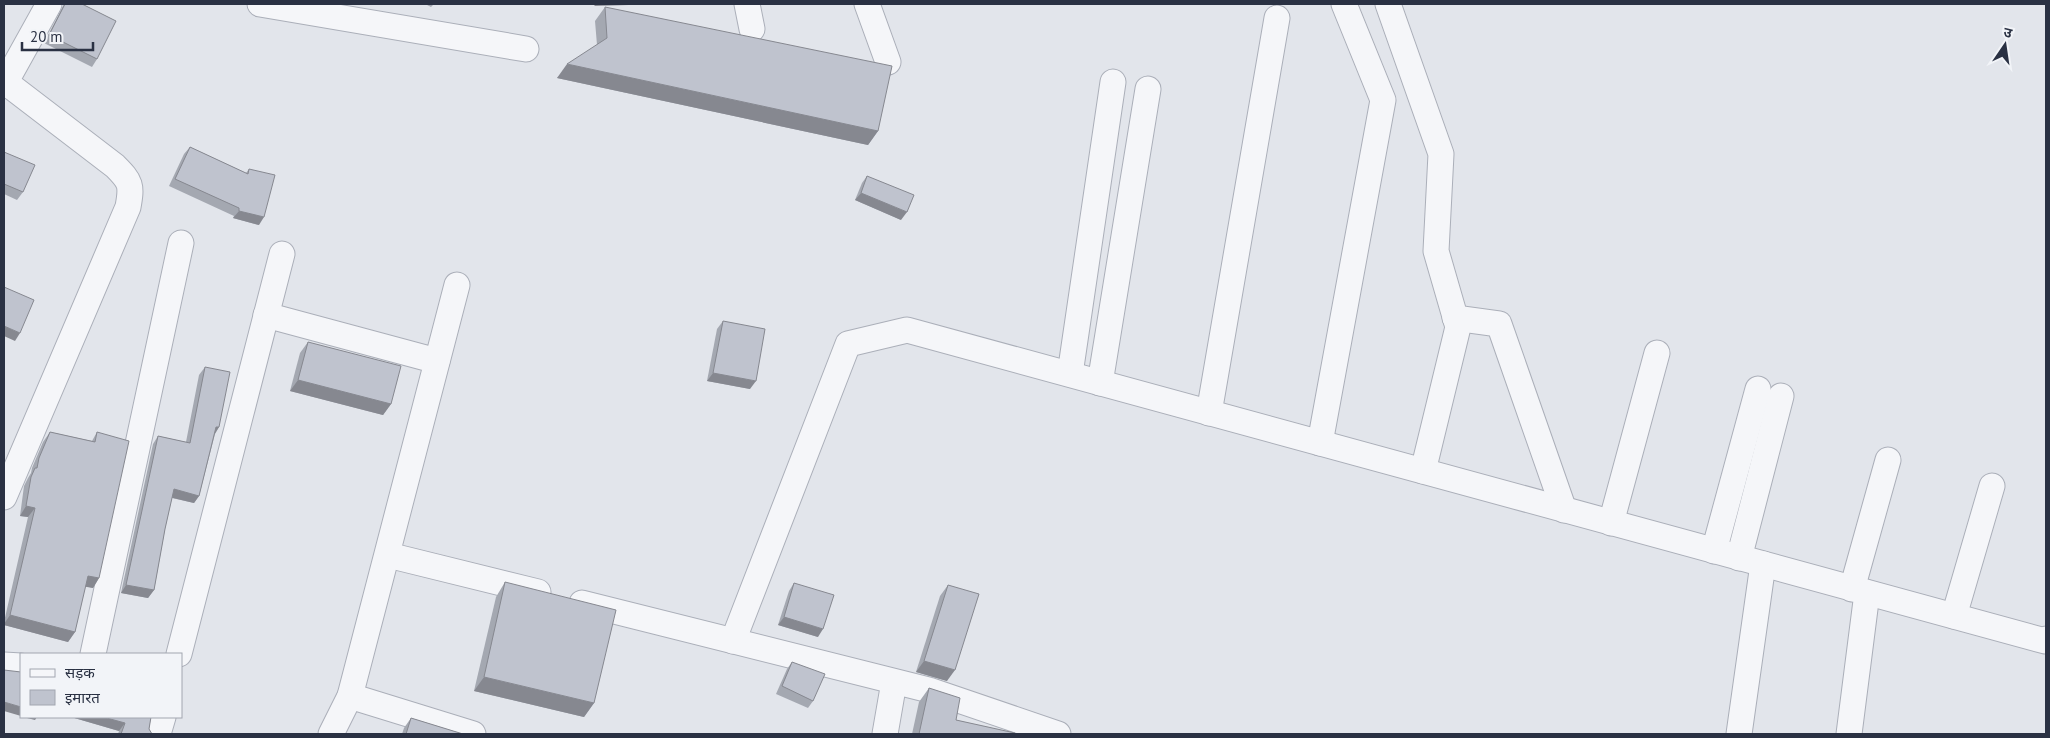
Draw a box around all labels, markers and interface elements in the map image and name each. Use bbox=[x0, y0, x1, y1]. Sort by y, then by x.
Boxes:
scale bar bbox=[22, 20, 94, 52]
north arrow bbox=[1980, 20, 2030, 70]
text: उ bbox=[2002, 23, 2015, 42]
text: 20 m bbox=[30, 27, 63, 46]
legend bbox=[20, 653, 182, 718]
text: सड़क bbox=[65, 663, 95, 682]
text: इमारत bbox=[65, 688, 100, 707]

